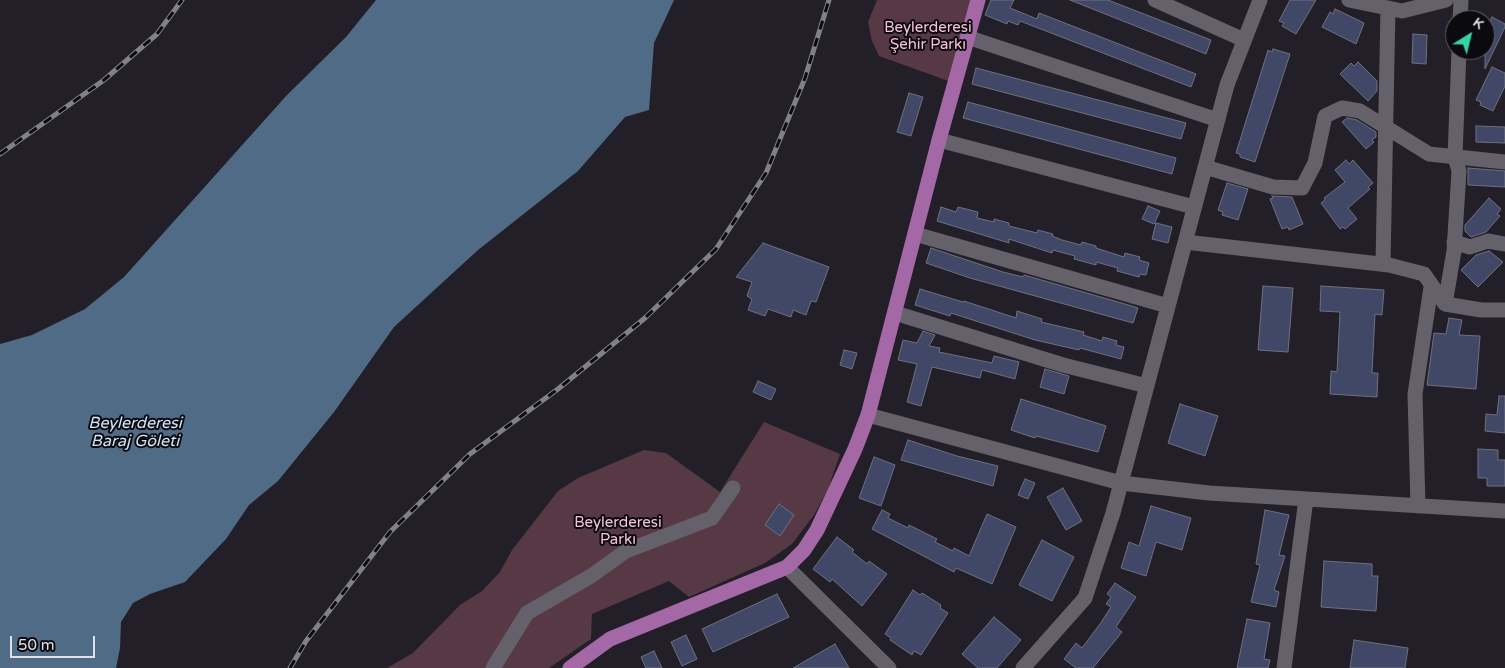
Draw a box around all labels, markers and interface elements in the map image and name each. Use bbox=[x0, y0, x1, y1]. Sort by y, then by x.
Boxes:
north arrow bbox=[1445, 10, 1495, 60]
text: K bbox=[1470, 14, 1487, 33]
park label: Beylerderesi Şehir Parkı bbox=[884, 19, 972, 54]
water label: Beylerderesi Baraj Göleti bbox=[88, 414, 182, 452]
park label: Beylerderesi Parkı bbox=[574, 514, 662, 549]
scale bar bbox=[12, 626, 98, 658]
text: 50 m bbox=[18, 636, 55, 654]

